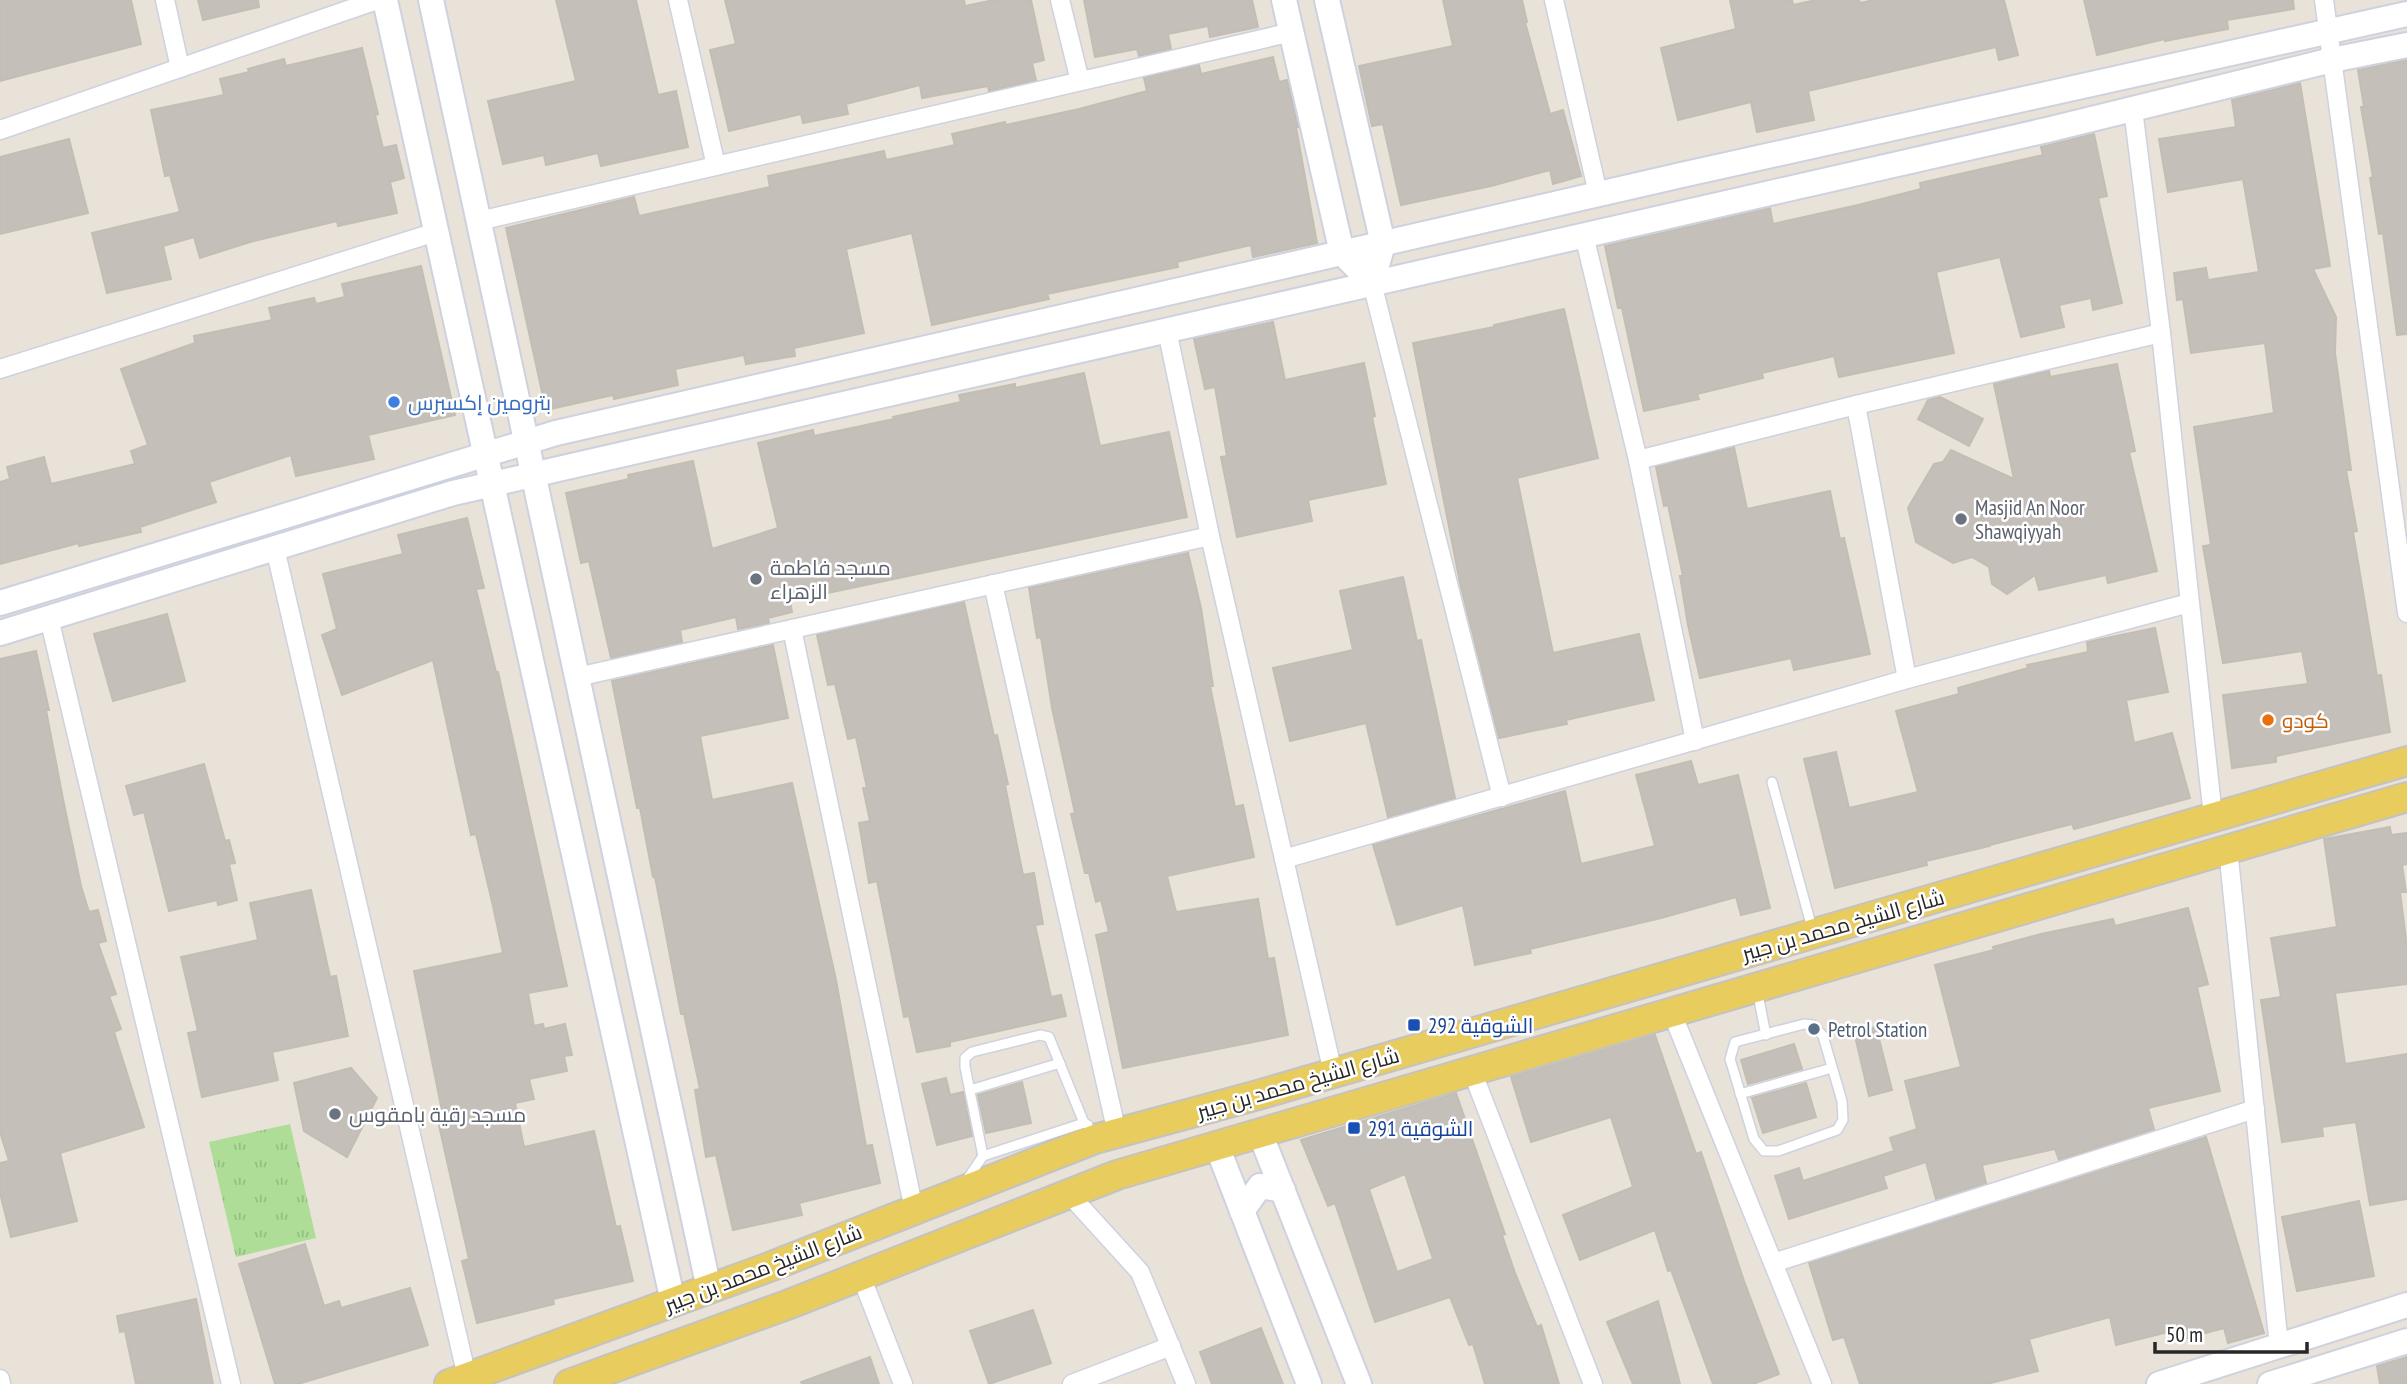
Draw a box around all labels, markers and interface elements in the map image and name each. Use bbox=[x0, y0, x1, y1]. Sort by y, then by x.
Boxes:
place label: بترومين إكسبرس bbox=[408, 389, 551, 416]
marker: بترومين إكسبرس bbox=[386, 394, 402, 410]
place label: Masjid An Noor Shawqiyyah bbox=[1975, 494, 2085, 545]
marker: Masjid An Noor Shawqiyyah bbox=[1953, 511, 1969, 527]
place label: مسجد فاطمة الزهراء bbox=[770, 554, 891, 605]
marker: مسجد فاطمة الزهراء bbox=[748, 571, 764, 587]
place label: كودو bbox=[2282, 707, 2329, 734]
marker: كودو bbox=[2260, 712, 2276, 728]
street label: شارع الشيخ محمد بن جبير bbox=[1738, 883, 1948, 968]
place label: الشوقية 292 bbox=[1428, 1012, 1534, 1039]
place label: Petrol Station bbox=[1828, 1016, 1927, 1043]
marker: الشوقية 292 bbox=[1406, 1017, 1422, 1033]
marker: Petrol Station bbox=[1806, 1021, 1822, 1037]
street label: شارع الشيخ محمد بن جبير bbox=[1193, 1041, 1403, 1126]
place label: مسجد رقية بامقوس bbox=[349, 1101, 526, 1128]
marker: مسجد رقية بامقوس bbox=[327, 1106, 343, 1122]
place label: الشوقية 291 bbox=[1368, 1115, 1474, 1142]
marker: الشوقية 291 bbox=[1346, 1120, 1362, 1136]
street label: شارع الشيخ محمد بن جبير bbox=[659, 1218, 866, 1319]
scale bar bbox=[2155, 1310, 2307, 1354]
text: 50 m bbox=[2166, 1321, 2203, 1348]

